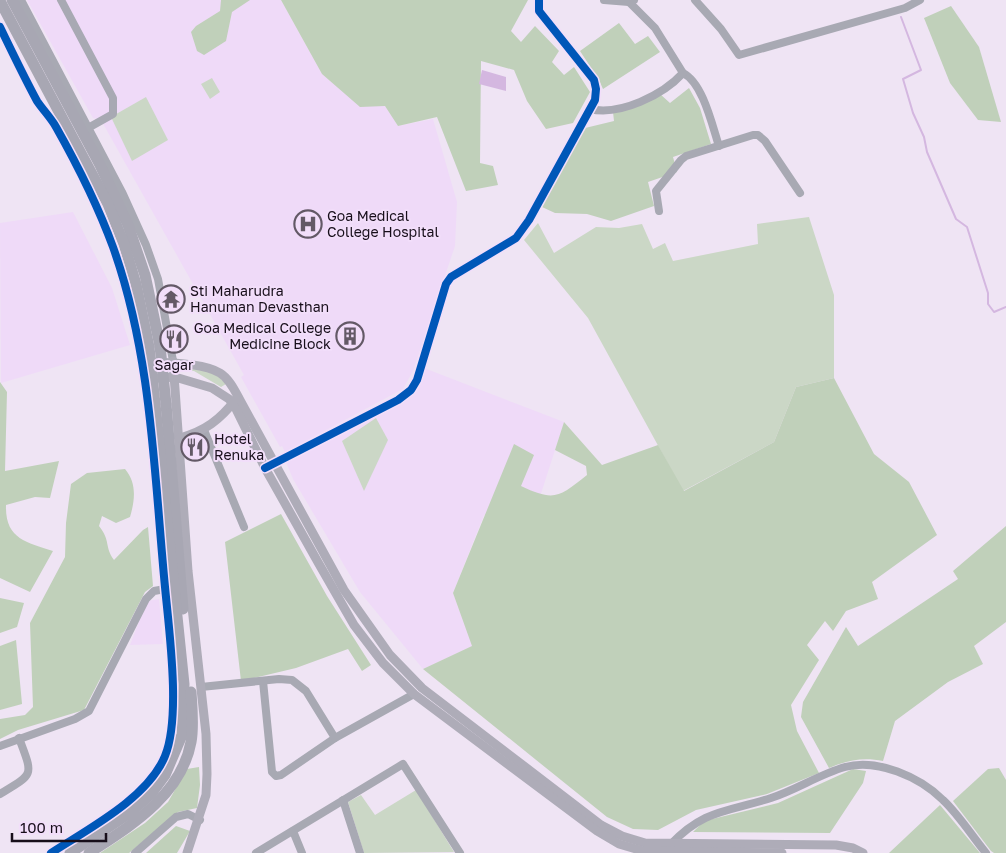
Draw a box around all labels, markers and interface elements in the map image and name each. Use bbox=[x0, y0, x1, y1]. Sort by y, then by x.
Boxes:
place label: Goa Medical College Hospital bbox=[327, 207, 439, 240]
hospital icon: Goa Medical College Hospital bbox=[293, 209, 323, 239]
place label: Sti Maharudra Hanuman Devasthan bbox=[190, 282, 329, 315]
temple icon: Sti Maharudra Hanuman Devasthan bbox=[156, 284, 186, 314]
place label: Goa Medical College Medicine Block bbox=[194, 319, 331, 352]
building icon: Goa Medical College Medicine Block bbox=[335, 321, 365, 351]
restaurant icon: Sagar bbox=[159, 324, 189, 354]
place label: Sagar bbox=[155, 356, 194, 373]
place label: Hotel Renuka bbox=[214, 430, 264, 463]
restaurant icon: Hotel Renuka bbox=[180, 432, 210, 462]
scale bar bbox=[12, 810, 106, 842]
text: 100 m bbox=[20, 818, 63, 836]

